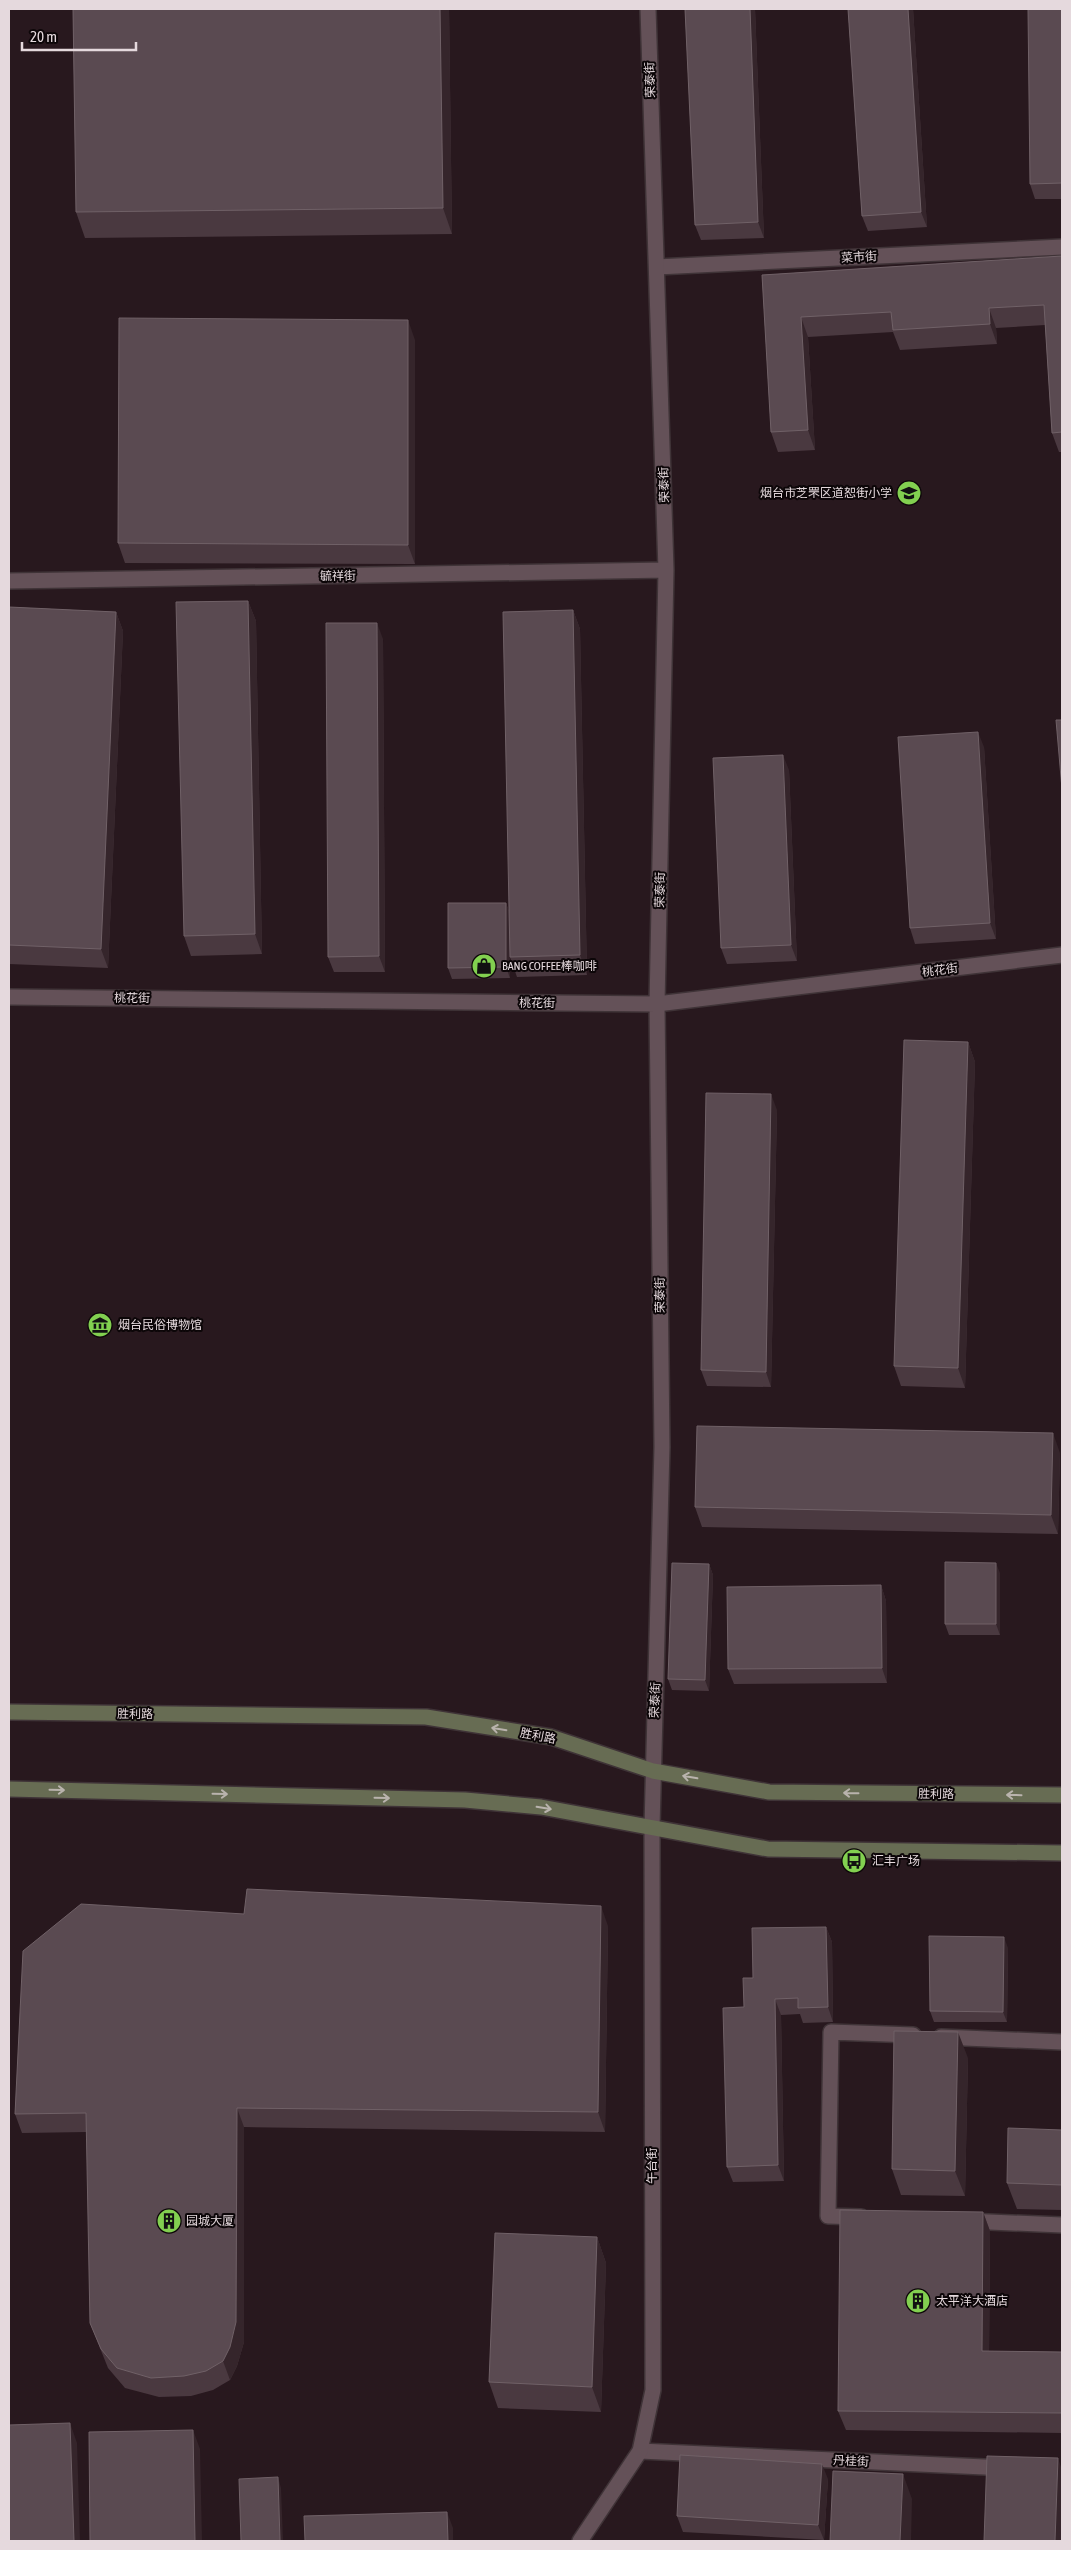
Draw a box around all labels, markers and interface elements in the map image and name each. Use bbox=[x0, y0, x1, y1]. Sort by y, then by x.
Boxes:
scale bar bbox=[22, 20, 136, 52]
text: 20 m bbox=[30, 28, 57, 45]
street label: 荣泰街 bbox=[642, 62, 658, 98]
street label: 菜市街 bbox=[841, 249, 877, 265]
street label: 荣泰街 bbox=[656, 467, 672, 503]
school or university icon: 烟台市芝罘区道恕街小学 bbox=[896, 480, 922, 506]
place label: 烟台市芝罘区道恕街小学 bbox=[760, 486, 892, 500]
street label: 毓祥街 bbox=[320, 569, 356, 583]
street label: 荣泰街 bbox=[653, 872, 667, 908]
shop icon: BANG COFFEE棒咖啡 bbox=[471, 953, 497, 979]
place label: BANG COFFEE棒咖啡 bbox=[502, 959, 597, 973]
street label: 桃花街 bbox=[921, 961, 959, 979]
street label: 桃花街 bbox=[114, 991, 150, 1005]
street label: 桃花街 bbox=[519, 996, 555, 1010]
street label: 荣泰街 bbox=[653, 1277, 667, 1313]
museum icon: 烟台民俗博物馆 bbox=[87, 1312, 113, 1338]
place label: 烟台民俗博物馆 bbox=[118, 1318, 202, 1332]
street label: 荣泰街 bbox=[647, 1682, 663, 1718]
street label: 胜利路 bbox=[117, 1707, 153, 1721]
one-way arrow bbox=[491, 1723, 507, 1733]
street label: 胜利路 bbox=[519, 1726, 557, 1746]
one-way arrow bbox=[682, 1772, 698, 1782]
one-way arrow bbox=[49, 1785, 65, 1795]
street label: 胜利路 bbox=[918, 1787, 954, 1801]
one-way arrow bbox=[843, 1788, 860, 1798]
one-way arrow bbox=[212, 1789, 228, 1799]
one-way arrow bbox=[1006, 1790, 1022, 1799]
one-way arrow bbox=[374, 1793, 390, 1803]
one-way arrow bbox=[536, 1803, 552, 1813]
bus stop icon: 汇丰广场 bbox=[841, 1848, 867, 1874]
place label: 汇丰广场 bbox=[872, 1854, 920, 1868]
street label: 午台街 bbox=[645, 2148, 659, 2184]
building icon: 园城大厦 bbox=[156, 2208, 182, 2234]
place label: 园城大厦 bbox=[186, 2214, 234, 2228]
building icon: 太平洋大酒店 bbox=[905, 2288, 931, 2314]
place label: 太平洋大酒店 bbox=[936, 2294, 1008, 2308]
street label: 丹桂街 bbox=[833, 2453, 869, 2469]

